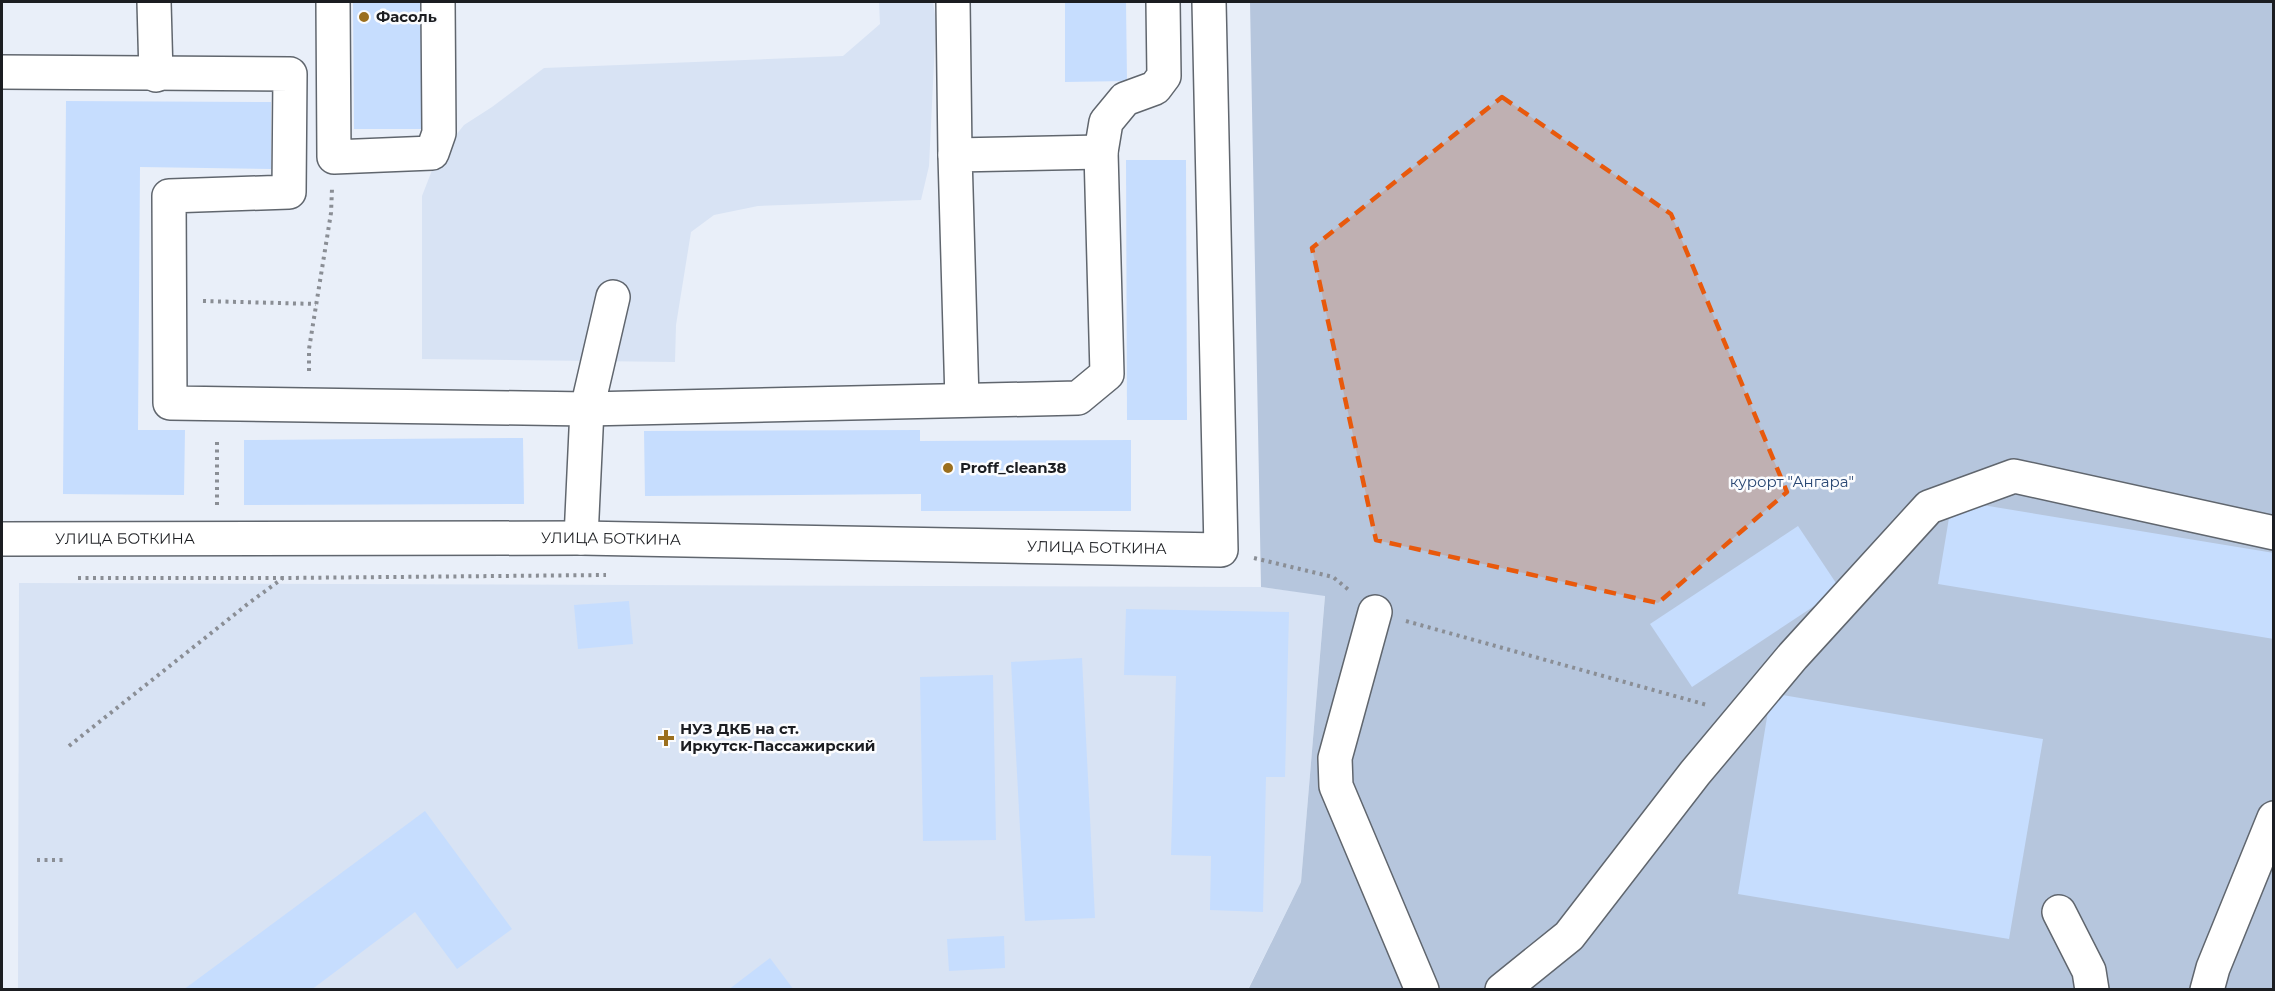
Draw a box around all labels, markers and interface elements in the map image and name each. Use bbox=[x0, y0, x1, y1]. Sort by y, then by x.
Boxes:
place label: Фасоль bbox=[376, 7, 437, 26]
marker: Фасоль bbox=[357, 10, 371, 24]
place label: Proff_clean38 bbox=[960, 458, 1067, 477]
marker: Proff_clean38 bbox=[941, 461, 955, 475]
park label: курорт "Ангара" bbox=[1730, 472, 1854, 491]
street label: УЛИЦА БОТКИНА bbox=[541, 528, 681, 549]
street label: УЛИЦА БОТКИНА bbox=[55, 529, 195, 548]
street label: УЛИЦА БОТКИНА bbox=[1027, 536, 1167, 558]
place label: НУЗ ДКБ на ст. Иркутск-Пассажирский bbox=[680, 719, 875, 755]
marker: НУЗ ДКБ на ст. Иркутск-Пассажирский bbox=[657, 729, 675, 747]

